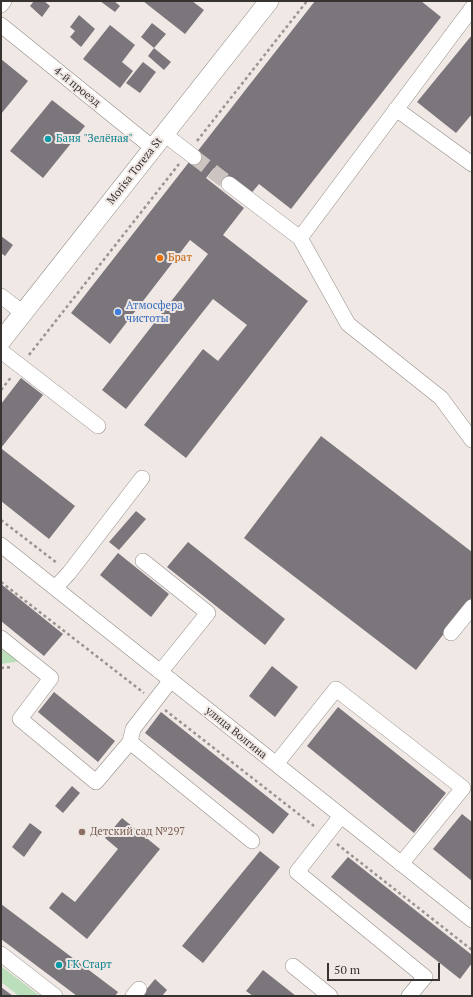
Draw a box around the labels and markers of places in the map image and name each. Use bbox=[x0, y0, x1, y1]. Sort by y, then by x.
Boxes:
place label: Баня "Зелёная" bbox=[56, 132, 133, 146]
marker: Баня "Зелёная" bbox=[43, 134, 53, 144]
place label: Брат bbox=[168, 251, 192, 265]
marker: Брат bbox=[155, 253, 165, 263]
place label: Атмосфера чистоты bbox=[126, 299, 183, 325]
marker: Атмосфера чистоты bbox=[113, 307, 123, 317]
place label: Детский сад №297 bbox=[90, 825, 185, 839]
marker: Детский сад №297 bbox=[77, 827, 87, 837]
place label: ГК Старт bbox=[67, 958, 112, 972]
marker: ГК Старт bbox=[54, 960, 64, 970]

